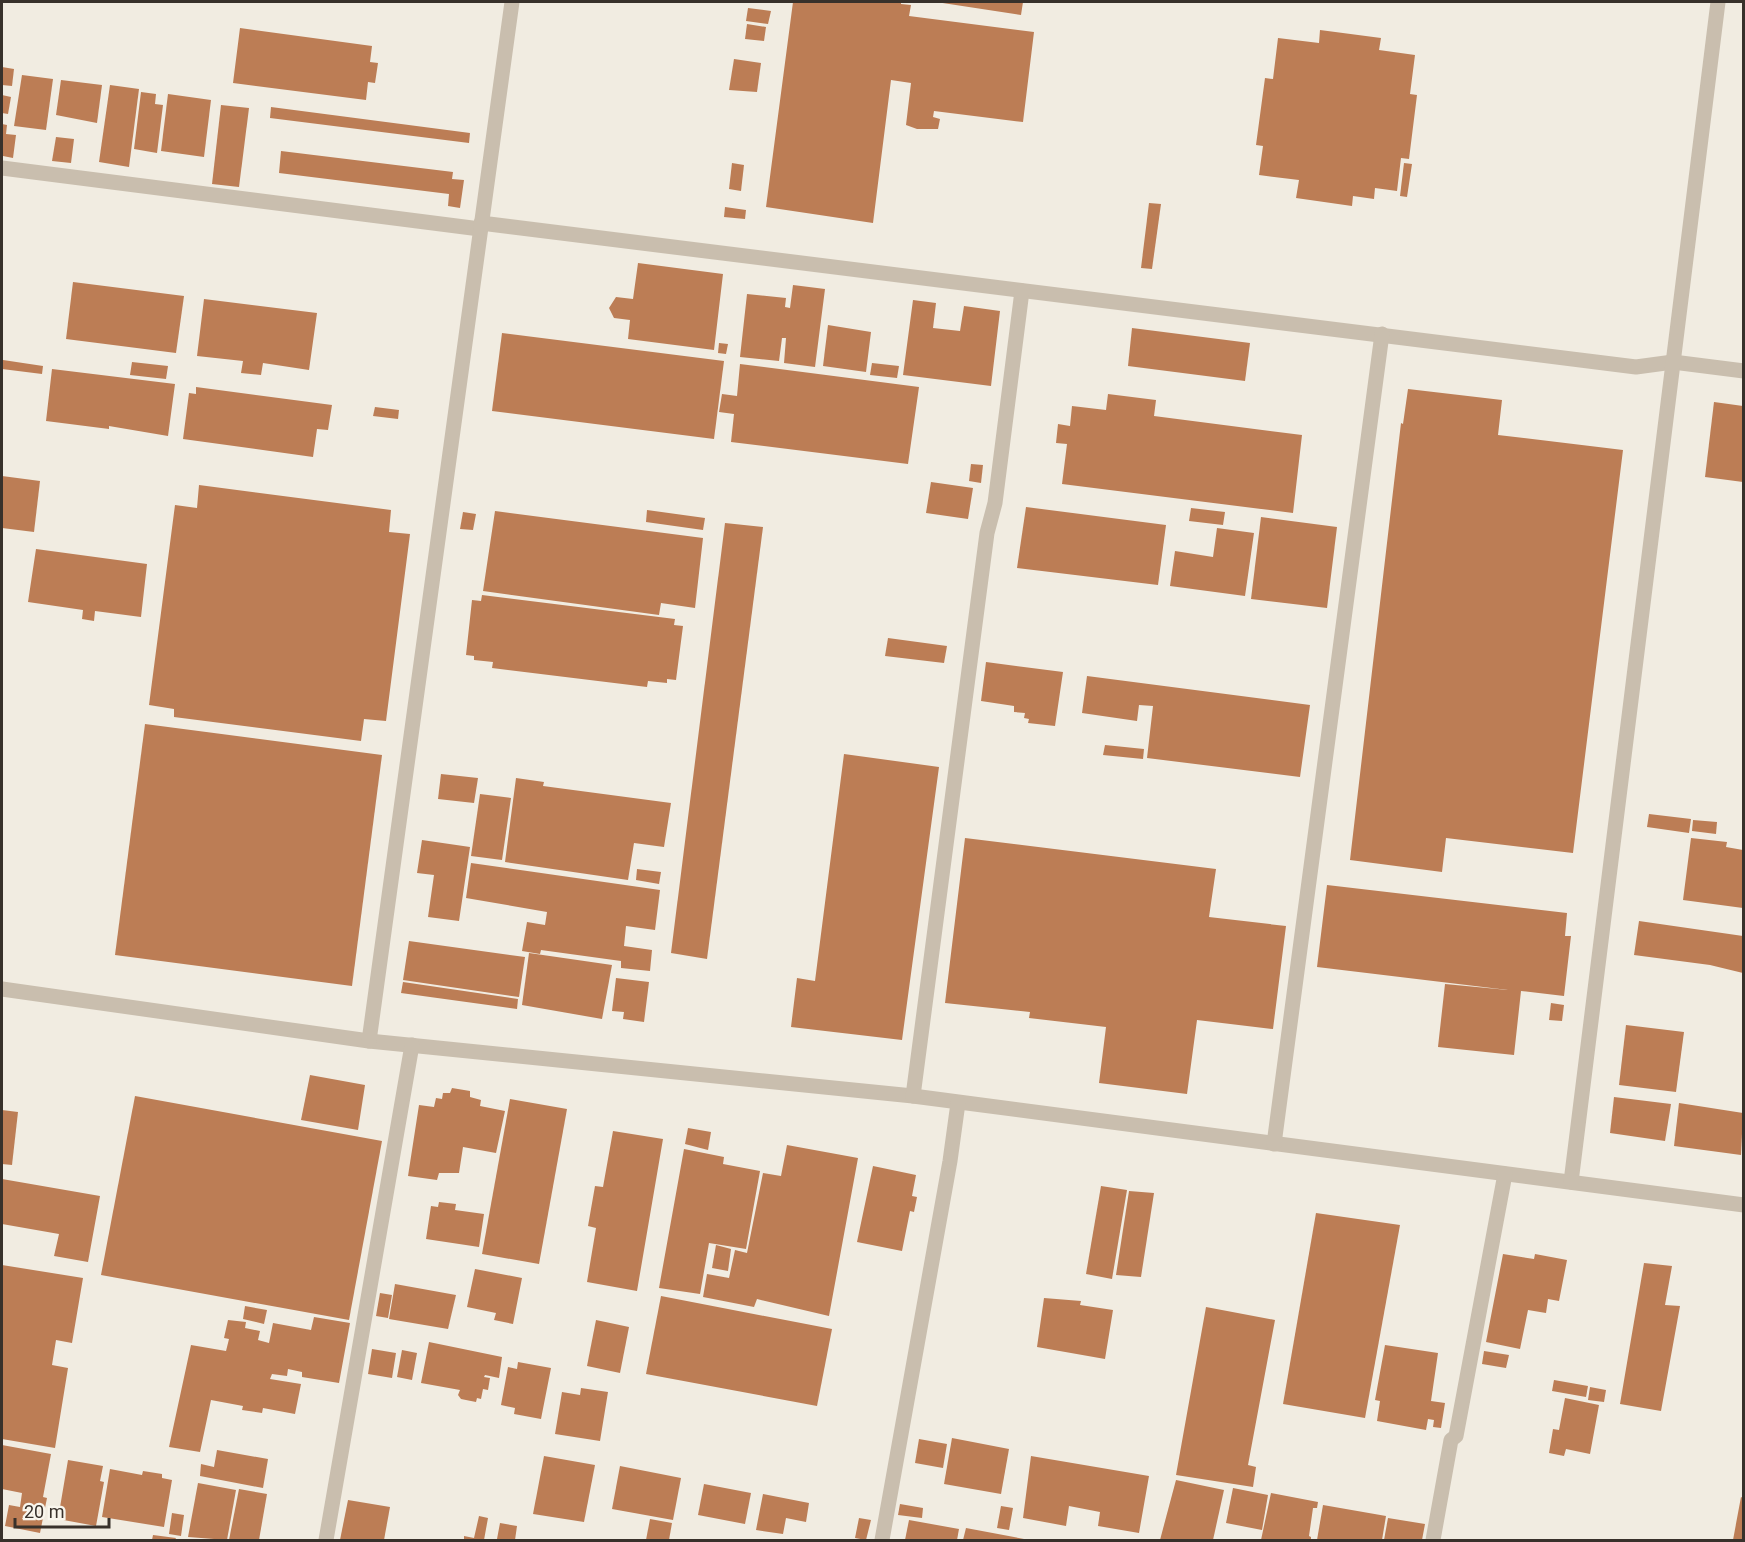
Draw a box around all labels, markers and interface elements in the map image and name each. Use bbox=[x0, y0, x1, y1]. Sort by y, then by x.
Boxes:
scale bar bbox=[15, 1491, 110, 1529]
text: 20 m bbox=[24, 1501, 64, 1522]

